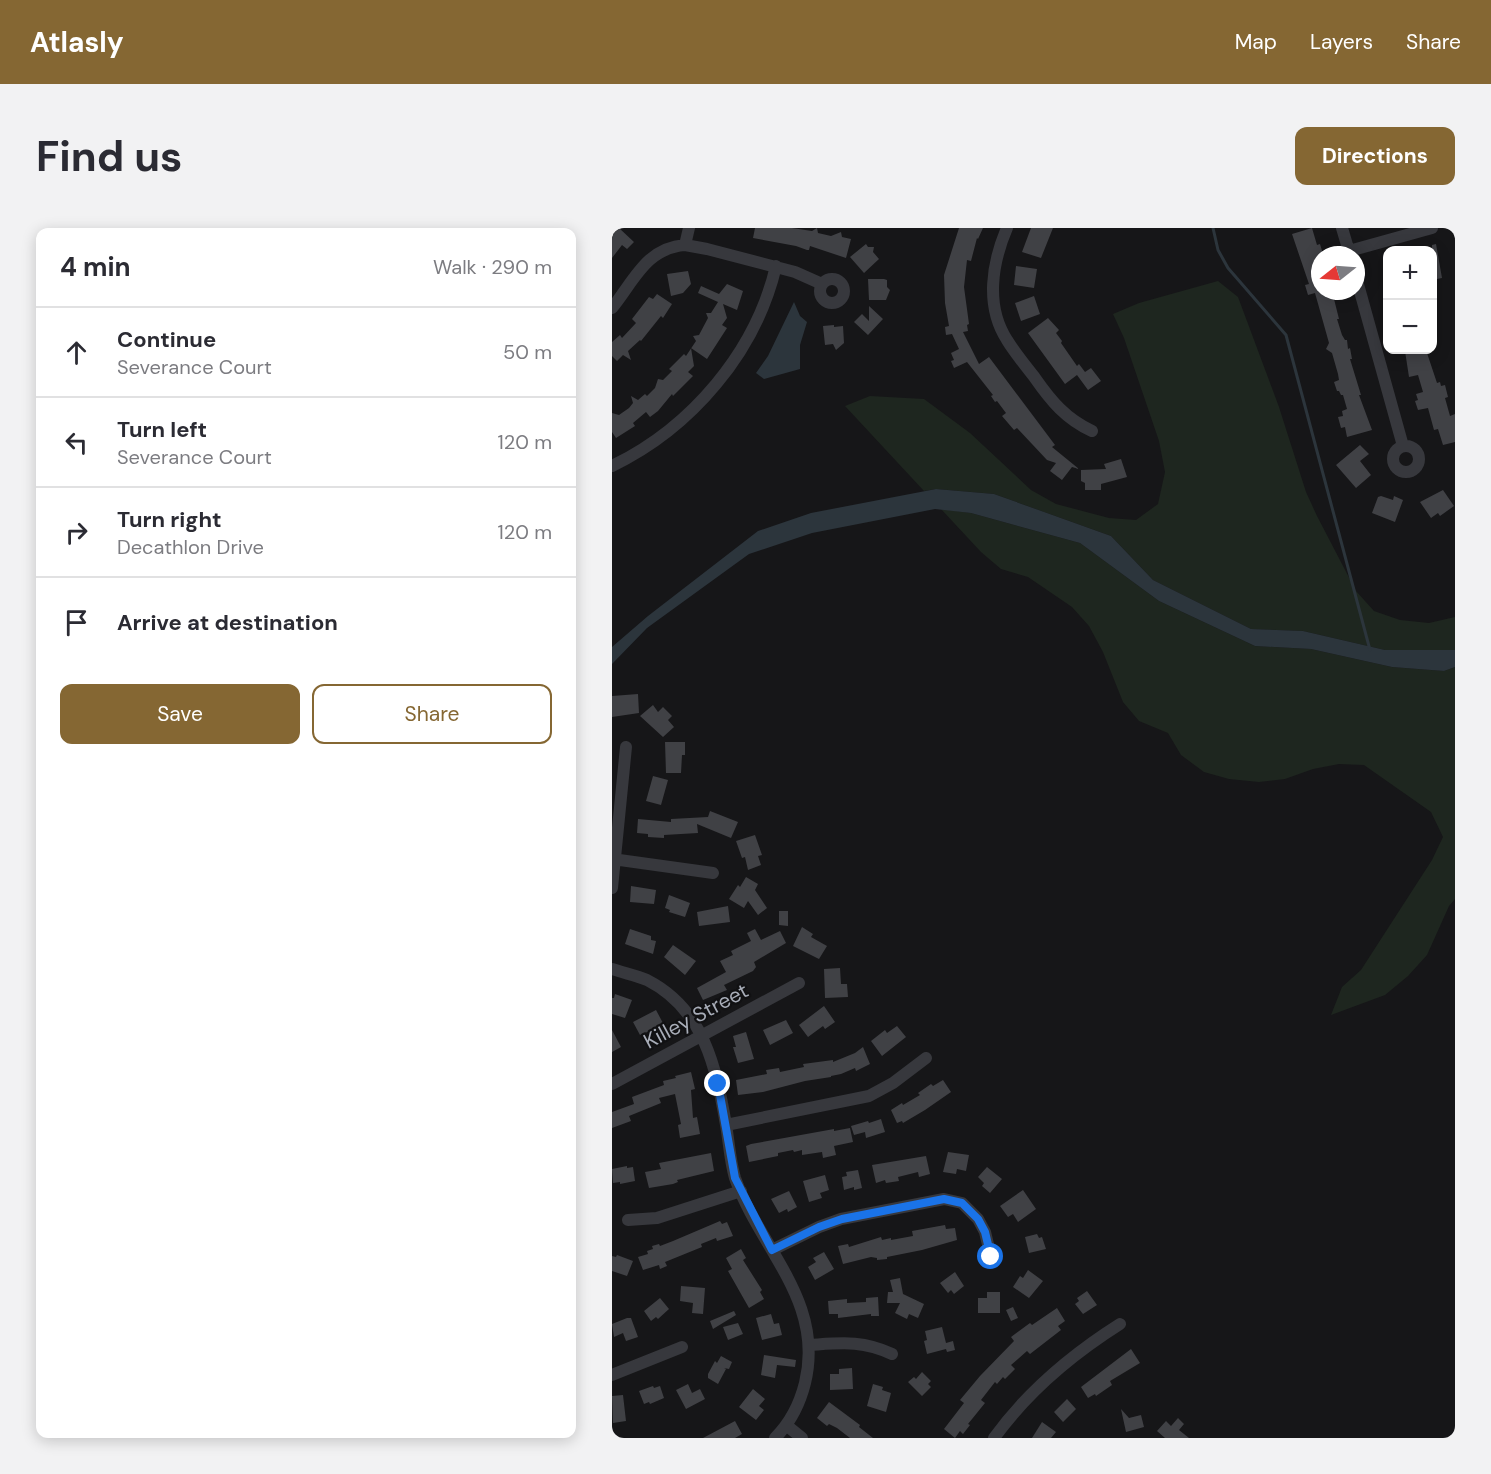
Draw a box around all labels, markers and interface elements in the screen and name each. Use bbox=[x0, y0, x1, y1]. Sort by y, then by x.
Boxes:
text: Atlasly bbox=[30, 24, 124, 61]
text: Map bbox=[1235, 28, 1277, 56]
text: Layers bbox=[1310, 28, 1373, 56]
text: Share bbox=[1406, 28, 1461, 56]
button: Directions bbox=[1295, 127, 1455, 185]
text: Find us bbox=[36, 129, 182, 184]
north arrow bbox=[1311, 246, 1365, 300]
map controls bbox=[1383, 246, 1437, 354]
button: + bbox=[1383, 246, 1437, 300]
text: 4 min bbox=[60, 250, 131, 284]
text: Walk · 290 m bbox=[433, 254, 552, 280]
button: − bbox=[1383, 300, 1437, 354]
text: Continue bbox=[117, 325, 216, 354]
icon: ahead bbox=[60, 336, 93, 369]
text: 50 m bbox=[503, 339, 552, 365]
text: Severance Court bbox=[117, 354, 272, 380]
text: Turn left bbox=[117, 415, 207, 444]
icon: left bbox=[60, 426, 93, 459]
text: 120 m bbox=[498, 429, 552, 455]
text: Severance Court bbox=[117, 444, 272, 470]
text: Turn right bbox=[117, 505, 222, 534]
icon: right bbox=[60, 516, 93, 549]
text: 120 m bbox=[498, 519, 552, 545]
text: Decathlon Drive bbox=[117, 534, 264, 560]
icon: arrive bbox=[60, 606, 93, 639]
text: Arrive at destination bbox=[117, 608, 338, 637]
button: Save bbox=[60, 684, 300, 744]
button: Share bbox=[312, 684, 552, 744]
street label: Killey Street bbox=[639, 977, 753, 1055]
route end bbox=[704, 1070, 730, 1096]
route start bbox=[977, 1243, 1003, 1269]

